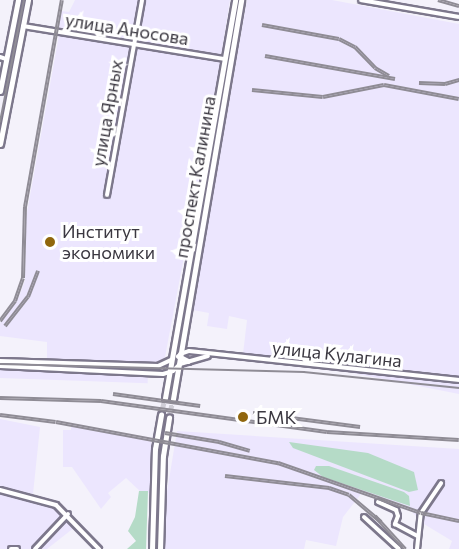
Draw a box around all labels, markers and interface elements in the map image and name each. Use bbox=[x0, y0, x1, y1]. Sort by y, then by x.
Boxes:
street label: улица Аносова bbox=[64, 9, 190, 49]
street label: улица Ярных bbox=[87, 58, 127, 168]
street label: проспект Калинина bbox=[170, 94, 220, 260]
place label: Институт экономики bbox=[62, 221, 155, 264]
marker: Институт экономики bbox=[43, 235, 57, 249]
street label: улица Кулагина bbox=[271, 336, 403, 372]
place label: БМК bbox=[256, 406, 297, 428]
marker: БМК bbox=[234, 408, 252, 426]

